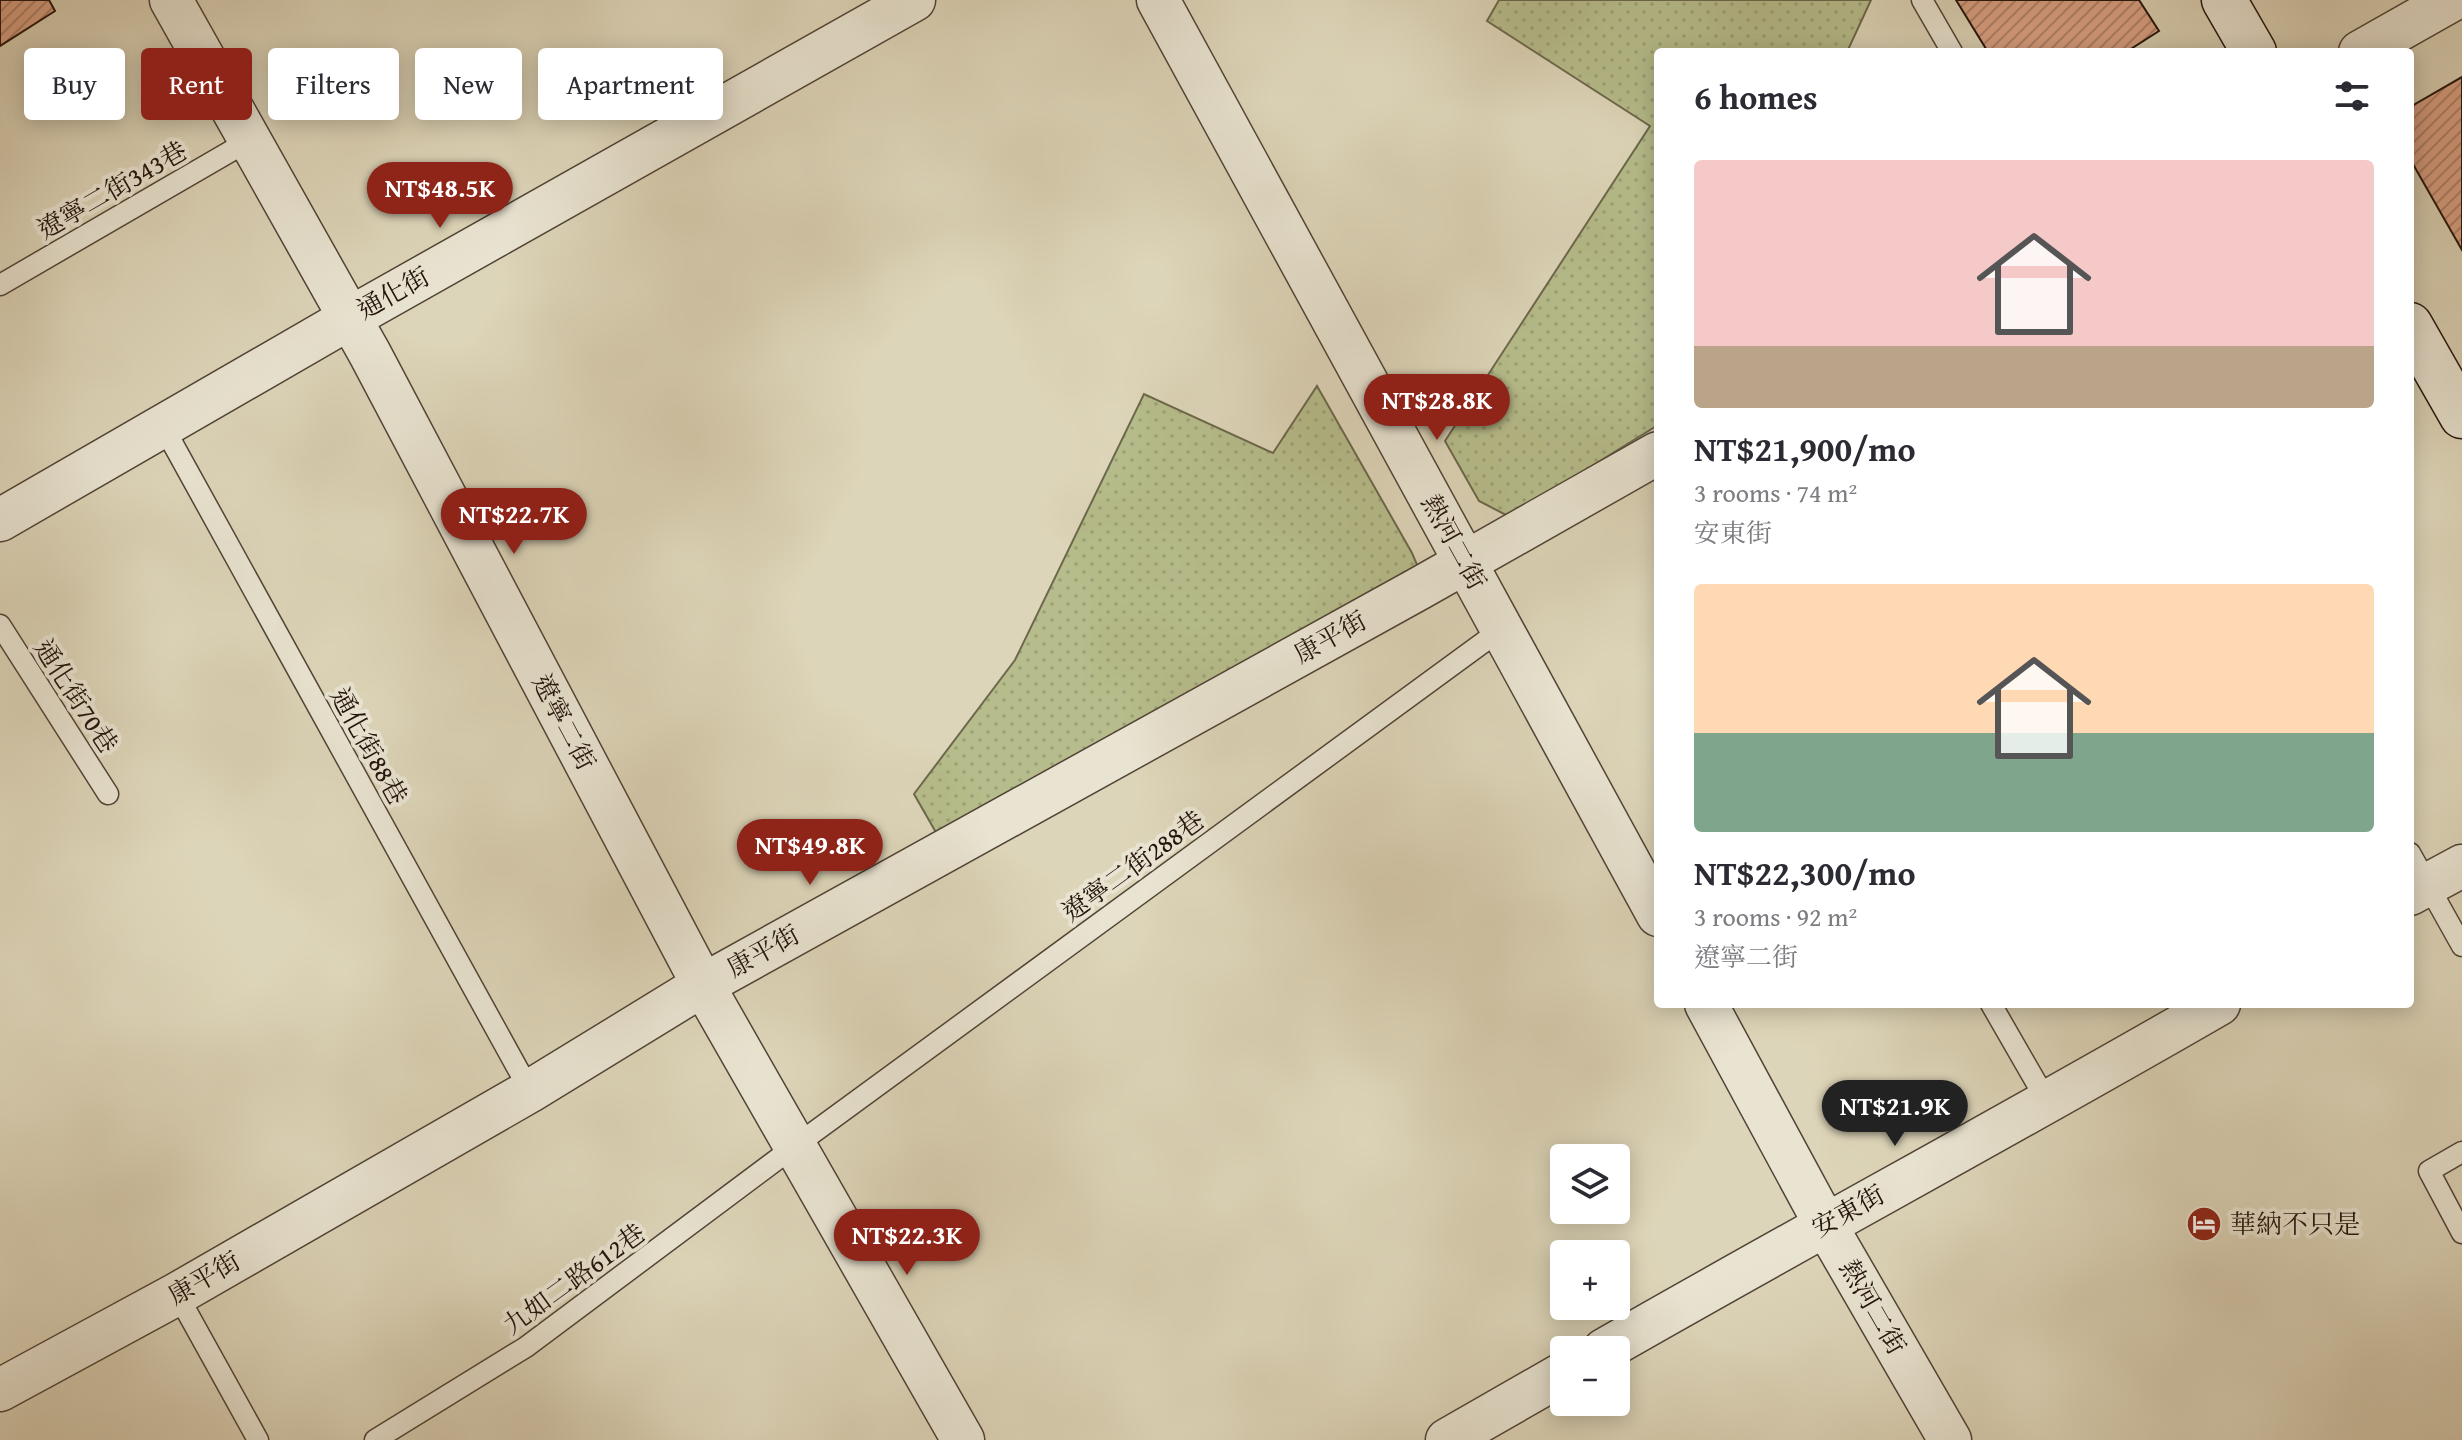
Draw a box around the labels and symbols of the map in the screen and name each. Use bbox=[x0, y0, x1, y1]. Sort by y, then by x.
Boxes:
street label: 遼寧二街343巷 bbox=[29, 131, 194, 248]
pin: NT$48.5K bbox=[357, 162, 523, 230]
street label: 通化街 bbox=[349, 257, 436, 329]
pin: NT$28.8K bbox=[1354, 374, 1520, 442]
street label: 熱河二街 bbox=[1412, 487, 1497, 597]
pin: NT$22.7K bbox=[431, 488, 597, 556]
street label: 康平街 bbox=[1286, 601, 1373, 673]
street label: 通化街70巷 bbox=[25, 631, 128, 760]
street label: 遼寧二街 bbox=[523, 667, 606, 777]
street label: 通化街88巷 bbox=[321, 680, 418, 812]
street label: 遼寧二街288巷 bbox=[1053, 801, 1212, 931]
pin: NT$49.8K bbox=[727, 819, 893, 887]
street label: 康平街 bbox=[719, 915, 806, 987]
pin: NT$21.9K bbox=[1812, 1080, 1978, 1148]
street label: 安東街 bbox=[1804, 1175, 1891, 1247]
place label: 華納不只是 bbox=[2230, 1204, 2360, 1243]
hotel icon: 華納不只是 bbox=[2185, 1205, 2223, 1243]
pin: NT$22.3K bbox=[824, 1209, 990, 1277]
street label: 九如二路612巷 bbox=[494, 1214, 653, 1344]
street label: 康平街 bbox=[160, 1241, 247, 1314]
street label: 熱河二街 bbox=[1831, 1252, 1916, 1362]

